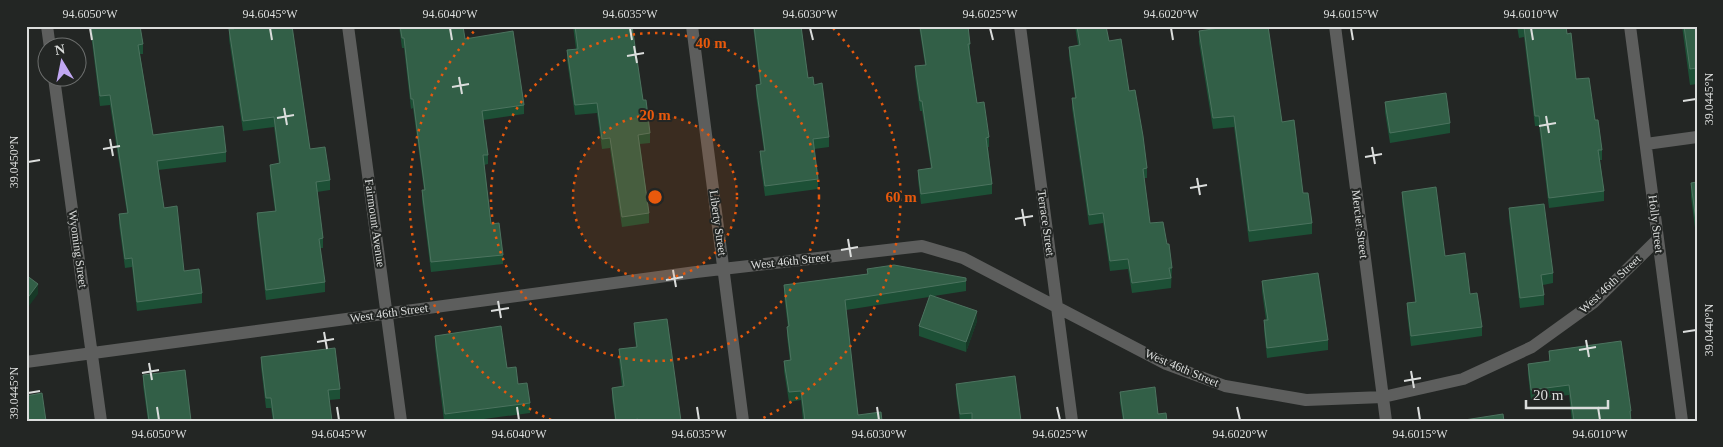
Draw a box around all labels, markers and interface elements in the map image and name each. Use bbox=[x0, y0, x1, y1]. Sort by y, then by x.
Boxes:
text: 94.6050°W bbox=[62, 7, 118, 21]
text: 94.6045°W bbox=[242, 7, 298, 21]
text: 94.6040°W bbox=[422, 7, 478, 21]
text: 94.6035°W bbox=[602, 7, 658, 21]
text: 94.6030°W bbox=[782, 7, 838, 21]
text: 94.6025°W bbox=[962, 7, 1018, 21]
text: 94.6020°W bbox=[1143, 7, 1199, 21]
text: 94.6015°W bbox=[1323, 7, 1379, 21]
text: 94.6010°W bbox=[1503, 7, 1559, 21]
text: 40 m bbox=[695, 35, 727, 51]
north arrow bbox=[38, 38, 88, 88]
text: N bbox=[54, 41, 66, 58]
text: 39.0445°N bbox=[1702, 72, 1716, 125]
text: 20 m bbox=[639, 107, 671, 123]
text: 39.0450°N bbox=[7, 135, 21, 188]
street label: Fairmount Avenue bbox=[362, 178, 388, 268]
centre of rings bbox=[646, 188, 664, 206]
street label: Liberty Street bbox=[706, 189, 730, 257]
text: 60 m bbox=[885, 189, 917, 205]
street label: Terrace Street bbox=[1034, 189, 1058, 258]
street label: Mercier Street bbox=[1349, 189, 1371, 260]
street label: Holly Street bbox=[1645, 194, 1667, 254]
street label: Wyoming Street bbox=[66, 209, 90, 289]
street label: West 46th Street bbox=[750, 250, 831, 272]
street label: West 46th Street bbox=[1576, 251, 1644, 316]
street label: West 46th Street bbox=[349, 300, 430, 325]
text: 39.0440°N bbox=[1702, 303, 1716, 356]
street label: West 46th Street bbox=[1143, 346, 1222, 390]
text: 39.0445°N bbox=[7, 366, 21, 419]
scale bar bbox=[1526, 377, 1608, 409]
text: 20 m bbox=[1533, 387, 1564, 403]
text: 94.6050°W bbox=[131, 427, 187, 441]
text: 94.6045°W bbox=[311, 427, 367, 441]
text: 94.6040°W bbox=[491, 427, 547, 441]
text: 94.6035°W bbox=[671, 427, 727, 441]
text: 94.6030°W bbox=[851, 427, 907, 441]
text: 94.6025°W bbox=[1032, 427, 1088, 441]
text: 94.6020°W bbox=[1212, 427, 1268, 441]
text: 94.6015°W bbox=[1392, 427, 1448, 441]
text: 94.6010°W bbox=[1572, 427, 1628, 441]

